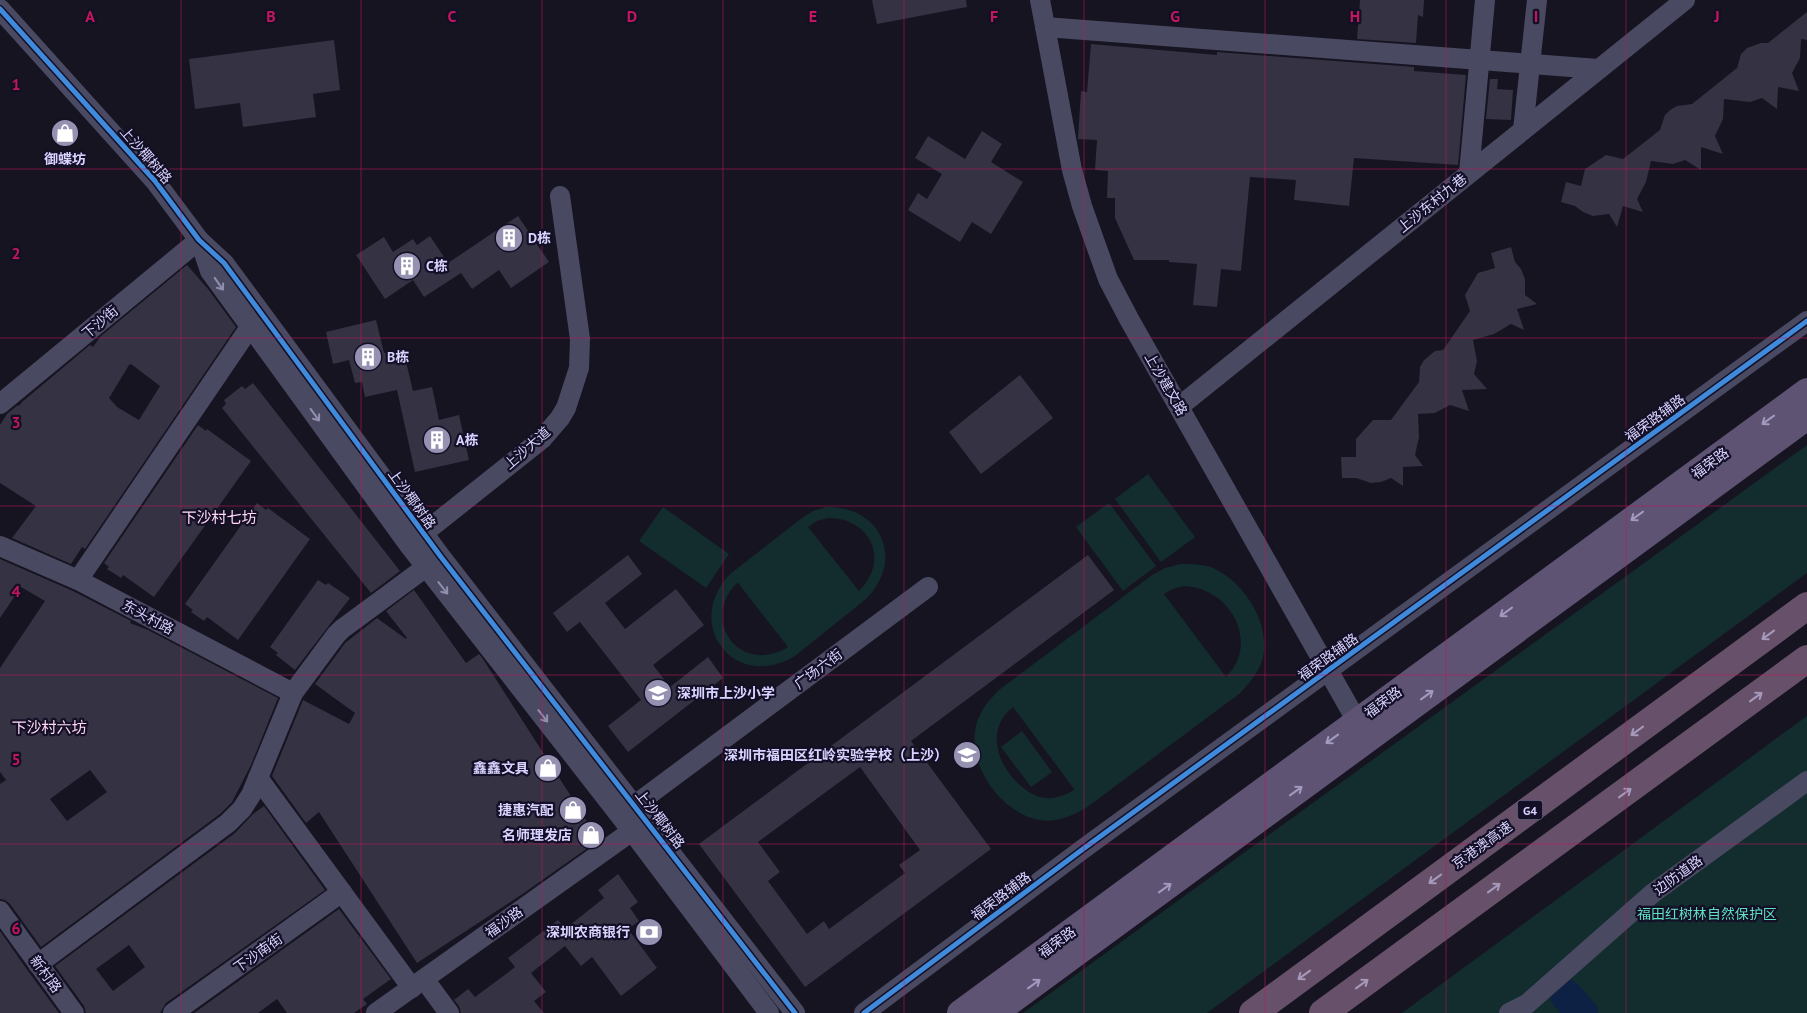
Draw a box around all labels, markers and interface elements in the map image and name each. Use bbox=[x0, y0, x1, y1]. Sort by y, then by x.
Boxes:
text: A bbox=[85, 6, 95, 26]
text: B bbox=[266, 6, 276, 26]
text: C bbox=[448, 6, 457, 26]
text: D bbox=[627, 6, 637, 26]
text: E bbox=[809, 6, 817, 26]
text: F bbox=[990, 6, 998, 26]
text: G bbox=[1170, 6, 1180, 26]
text: H bbox=[1350, 6, 1360, 26]
text: I bbox=[1534, 6, 1538, 26]
text: J bbox=[1713, 6, 1720, 26]
text: 1 bbox=[11, 74, 21, 94]
shop icon: 御蝶坊 bbox=[50, 118, 80, 148]
street label: 上沙椰树路 bbox=[116, 123, 176, 187]
place label: 御蝶坊 bbox=[44, 150, 86, 168]
street label: 上沙东村九巷 bbox=[1394, 170, 1470, 236]
building icon: D栋 bbox=[494, 223, 524, 253]
place label: D栋 bbox=[528, 229, 551, 247]
text: 2 bbox=[11, 243, 21, 263]
building icon: C栋 bbox=[392, 251, 422, 281]
place label: C栋 bbox=[426, 257, 448, 275]
one-way arrow bbox=[214, 277, 224, 291]
street label: 下沙街 bbox=[78, 302, 122, 342]
building icon: B栋 bbox=[353, 342, 383, 372]
place label: B栋 bbox=[387, 348, 409, 366]
street label: 上沙建文路 bbox=[1141, 349, 1191, 419]
street label: 福荣路辅路 bbox=[1621, 390, 1689, 446]
one-way arrow bbox=[310, 408, 320, 422]
text: 3 bbox=[11, 412, 21, 432]
one-way arrow bbox=[1761, 415, 1775, 425]
street label: 上沙大道 bbox=[500, 423, 554, 473]
building icon: A栋 bbox=[422, 425, 452, 455]
place label: A栋 bbox=[456, 431, 478, 449]
street label: 福荣路 bbox=[1688, 443, 1732, 483]
street label: 上沙椰树路 bbox=[384, 465, 440, 533]
district label: 下沙村七坊 bbox=[181, 508, 257, 527]
one-way arrow bbox=[1630, 511, 1644, 521]
text: 4 bbox=[11, 581, 21, 601]
one-way arrow bbox=[437, 581, 448, 594]
street label: 东头村路 bbox=[119, 596, 177, 638]
one-way arrow bbox=[1499, 607, 1513, 617]
street label: 福荣路辅路 bbox=[1294, 629, 1362, 685]
one-way arrow bbox=[1761, 630, 1775, 640]
street label: 广场六街 bbox=[790, 645, 846, 693]
school or university icon: 深圳市上沙小学 bbox=[643, 678, 673, 708]
street label: 福荣路 bbox=[1361, 682, 1405, 722]
place label: 深圳市上沙小学 bbox=[677, 684, 775, 702]
one-way arrow bbox=[1420, 690, 1434, 700]
one-way arrow bbox=[1749, 692, 1763, 702]
one-way arrow bbox=[537, 709, 548, 722]
district label: 下沙村六坊 bbox=[11, 718, 87, 737]
one-way arrow bbox=[1630, 726, 1644, 736]
one-way arrow bbox=[1325, 734, 1339, 744]
school or university icon: 深圳市福田区红岭实验学校（上沙） bbox=[952, 740, 982, 770]
place label: 深圳市福田区红岭实验学校（上沙） bbox=[724, 746, 948, 764]
text: 5 bbox=[11, 749, 21, 769]
shop icon: 鑫鑫文具 bbox=[533, 753, 563, 783]
place label: 鑫鑫文具 bbox=[473, 759, 529, 777]
street label: 上沙椰树路 bbox=[631, 786, 689, 852]
one-way arrow bbox=[1289, 786, 1303, 796]
one-way arrow bbox=[1618, 787, 1631, 798]
shop icon: 捷惠汽配 bbox=[558, 795, 588, 825]
road number: G4 bbox=[1518, 800, 1542, 820]
place label: 捷惠汽配 bbox=[498, 801, 554, 819]
street label: 京港澳高速 bbox=[1448, 817, 1516, 873]
shop icon: 名师理发店 bbox=[576, 820, 606, 850]
place label: 名师理发店 bbox=[502, 826, 572, 844]
street label: 边防道路 bbox=[1650, 851, 1706, 899]
street label: 福荣路辅路 bbox=[968, 868, 1034, 924]
one-way arrow bbox=[1428, 874, 1442, 884]
one-way arrow bbox=[1158, 882, 1171, 893]
one-way arrow bbox=[1486, 883, 1500, 894]
street label: 福沙路 bbox=[482, 903, 526, 941]
park label: 福田红树林自然保护区 bbox=[1637, 905, 1777, 923]
bank icon: 深圳农商银行 bbox=[634, 917, 664, 947]
text: 6 bbox=[11, 918, 21, 938]
street label: 福荣路 bbox=[1035, 922, 1079, 962]
place label: 深圳农商银行 bbox=[546, 923, 630, 941]
street label: 下沙南街 bbox=[230, 930, 286, 976]
street label: 新村路 bbox=[26, 952, 66, 996]
one-way arrow bbox=[1297, 970, 1311, 980]
one-way arrow bbox=[1027, 979, 1041, 989]
one-way arrow bbox=[1355, 979, 1369, 989]

